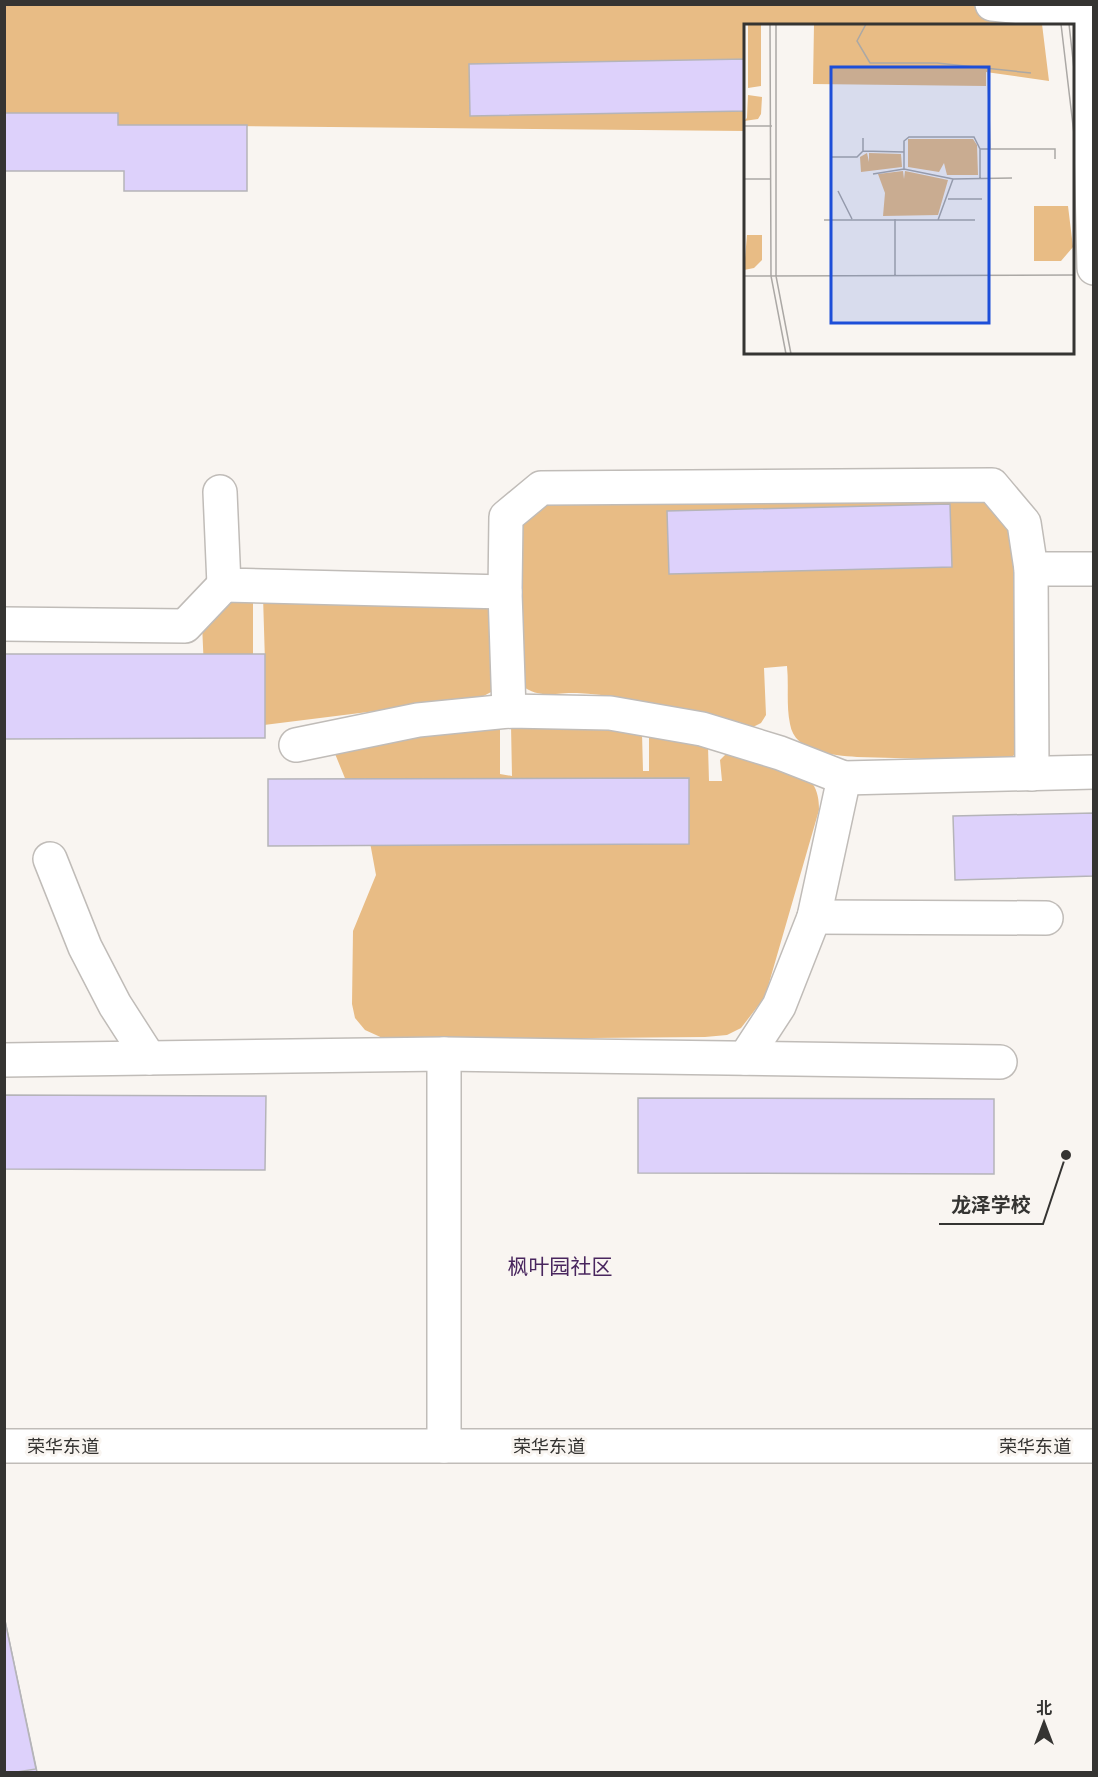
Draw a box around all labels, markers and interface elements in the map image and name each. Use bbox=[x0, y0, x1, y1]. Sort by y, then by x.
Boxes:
inset map bbox=[744, 24, 1074, 354]
callout: 龙泽学校 bbox=[939, 1186, 1043, 1224]
text: 龙泽学校 bbox=[951, 1193, 1031, 1217]
district label: 枫叶园社区 bbox=[508, 1254, 613, 1279]
street label: 荣华东道 bbox=[27, 1436, 99, 1457]
street label: 荣华东道 bbox=[513, 1436, 585, 1457]
street label: 荣华东道 bbox=[999, 1436, 1071, 1457]
north arrow bbox=[1014, 1693, 1074, 1753]
text: 北 bbox=[1036, 1698, 1052, 1718]

